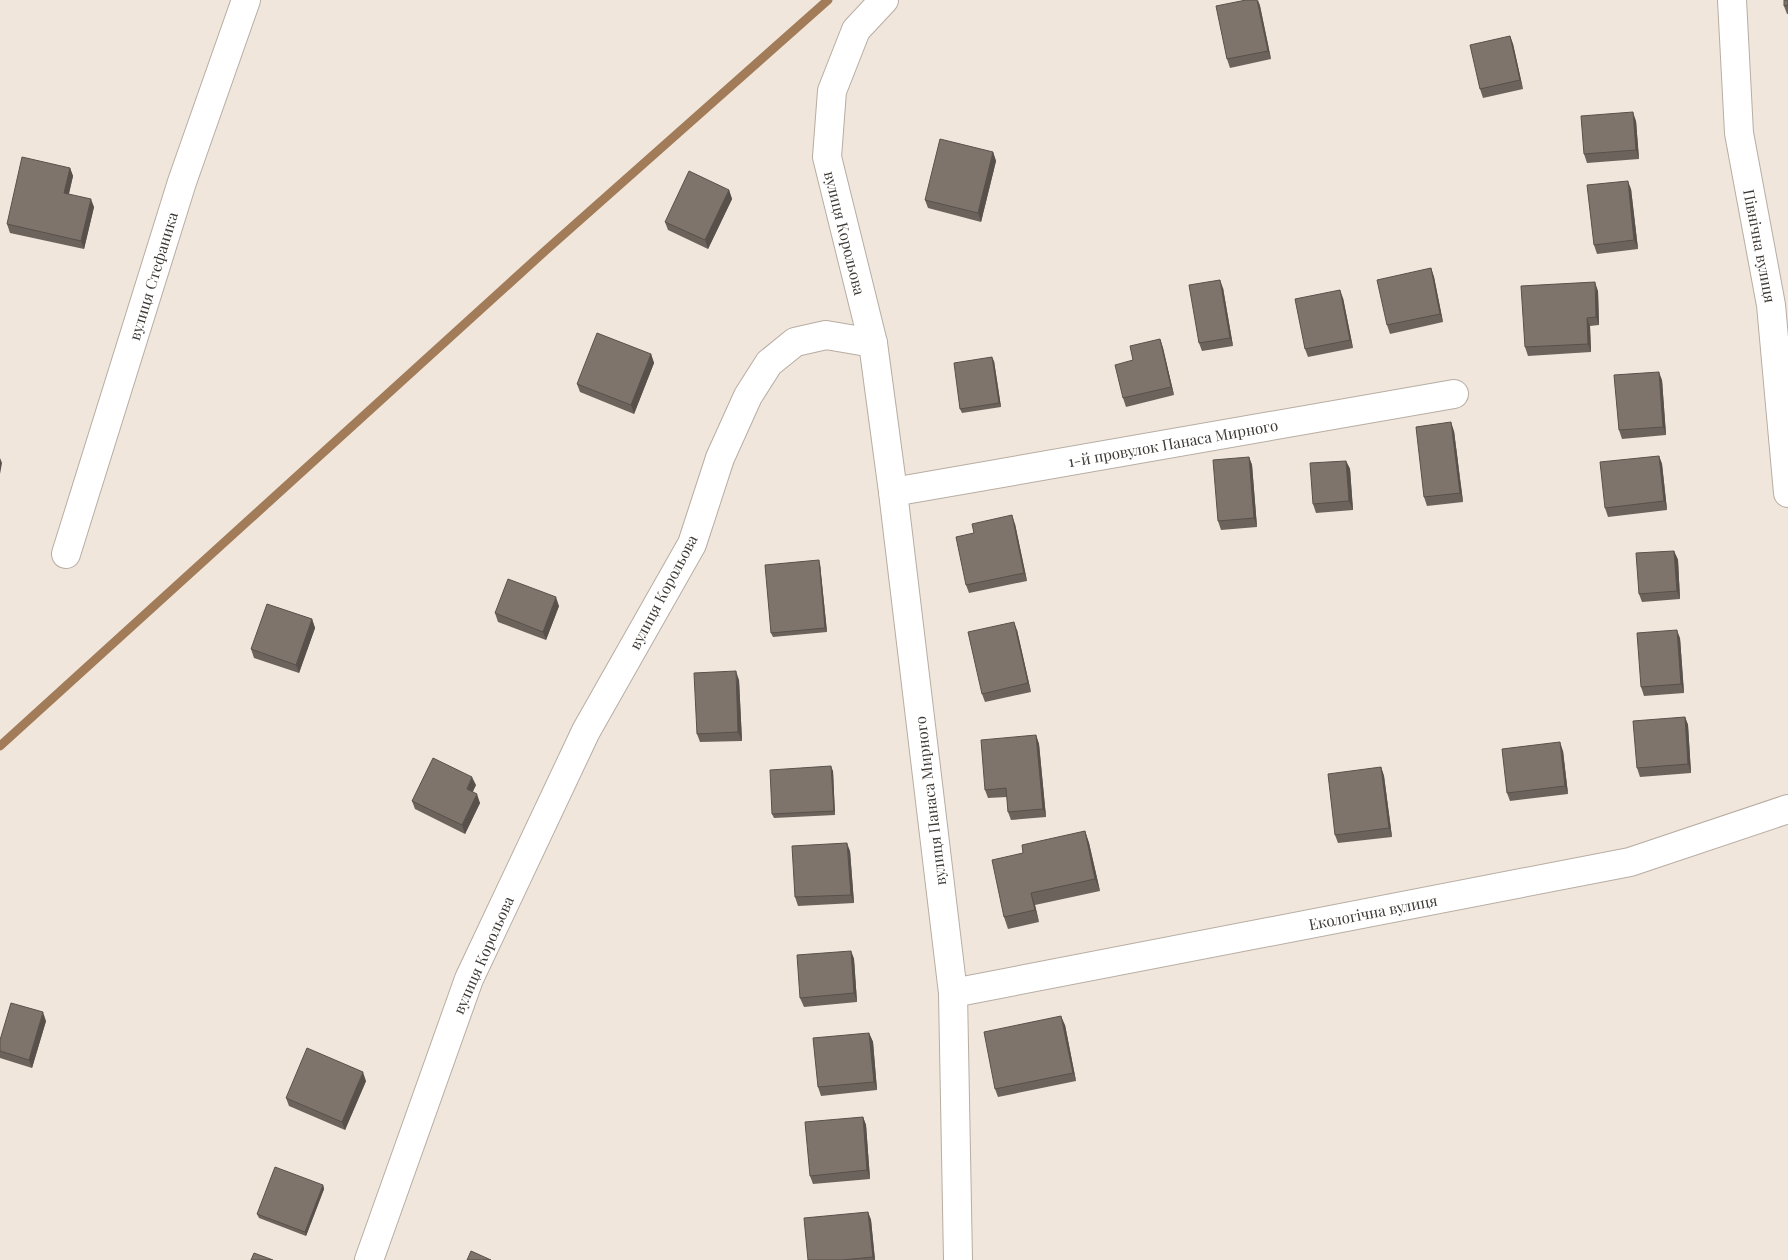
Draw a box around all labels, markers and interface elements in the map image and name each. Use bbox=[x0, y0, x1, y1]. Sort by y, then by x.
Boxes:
street label: вулиця Корольова bbox=[820, 169, 870, 298]
street label: Північна вулиця bbox=[1739, 187, 1781, 305]
street label: вулиця Стефаника bbox=[124, 209, 182, 343]
street label: 1-й провулок Панаса Мирного bbox=[1067, 415, 1279, 471]
street label: вулиця Корольова bbox=[624, 531, 702, 653]
street label: вулиця Панаса Мирного bbox=[910, 715, 950, 887]
street label: Екологічна вулиця bbox=[1307, 890, 1439, 934]
street label: вулиця Корольова bbox=[448, 892, 518, 1017]

